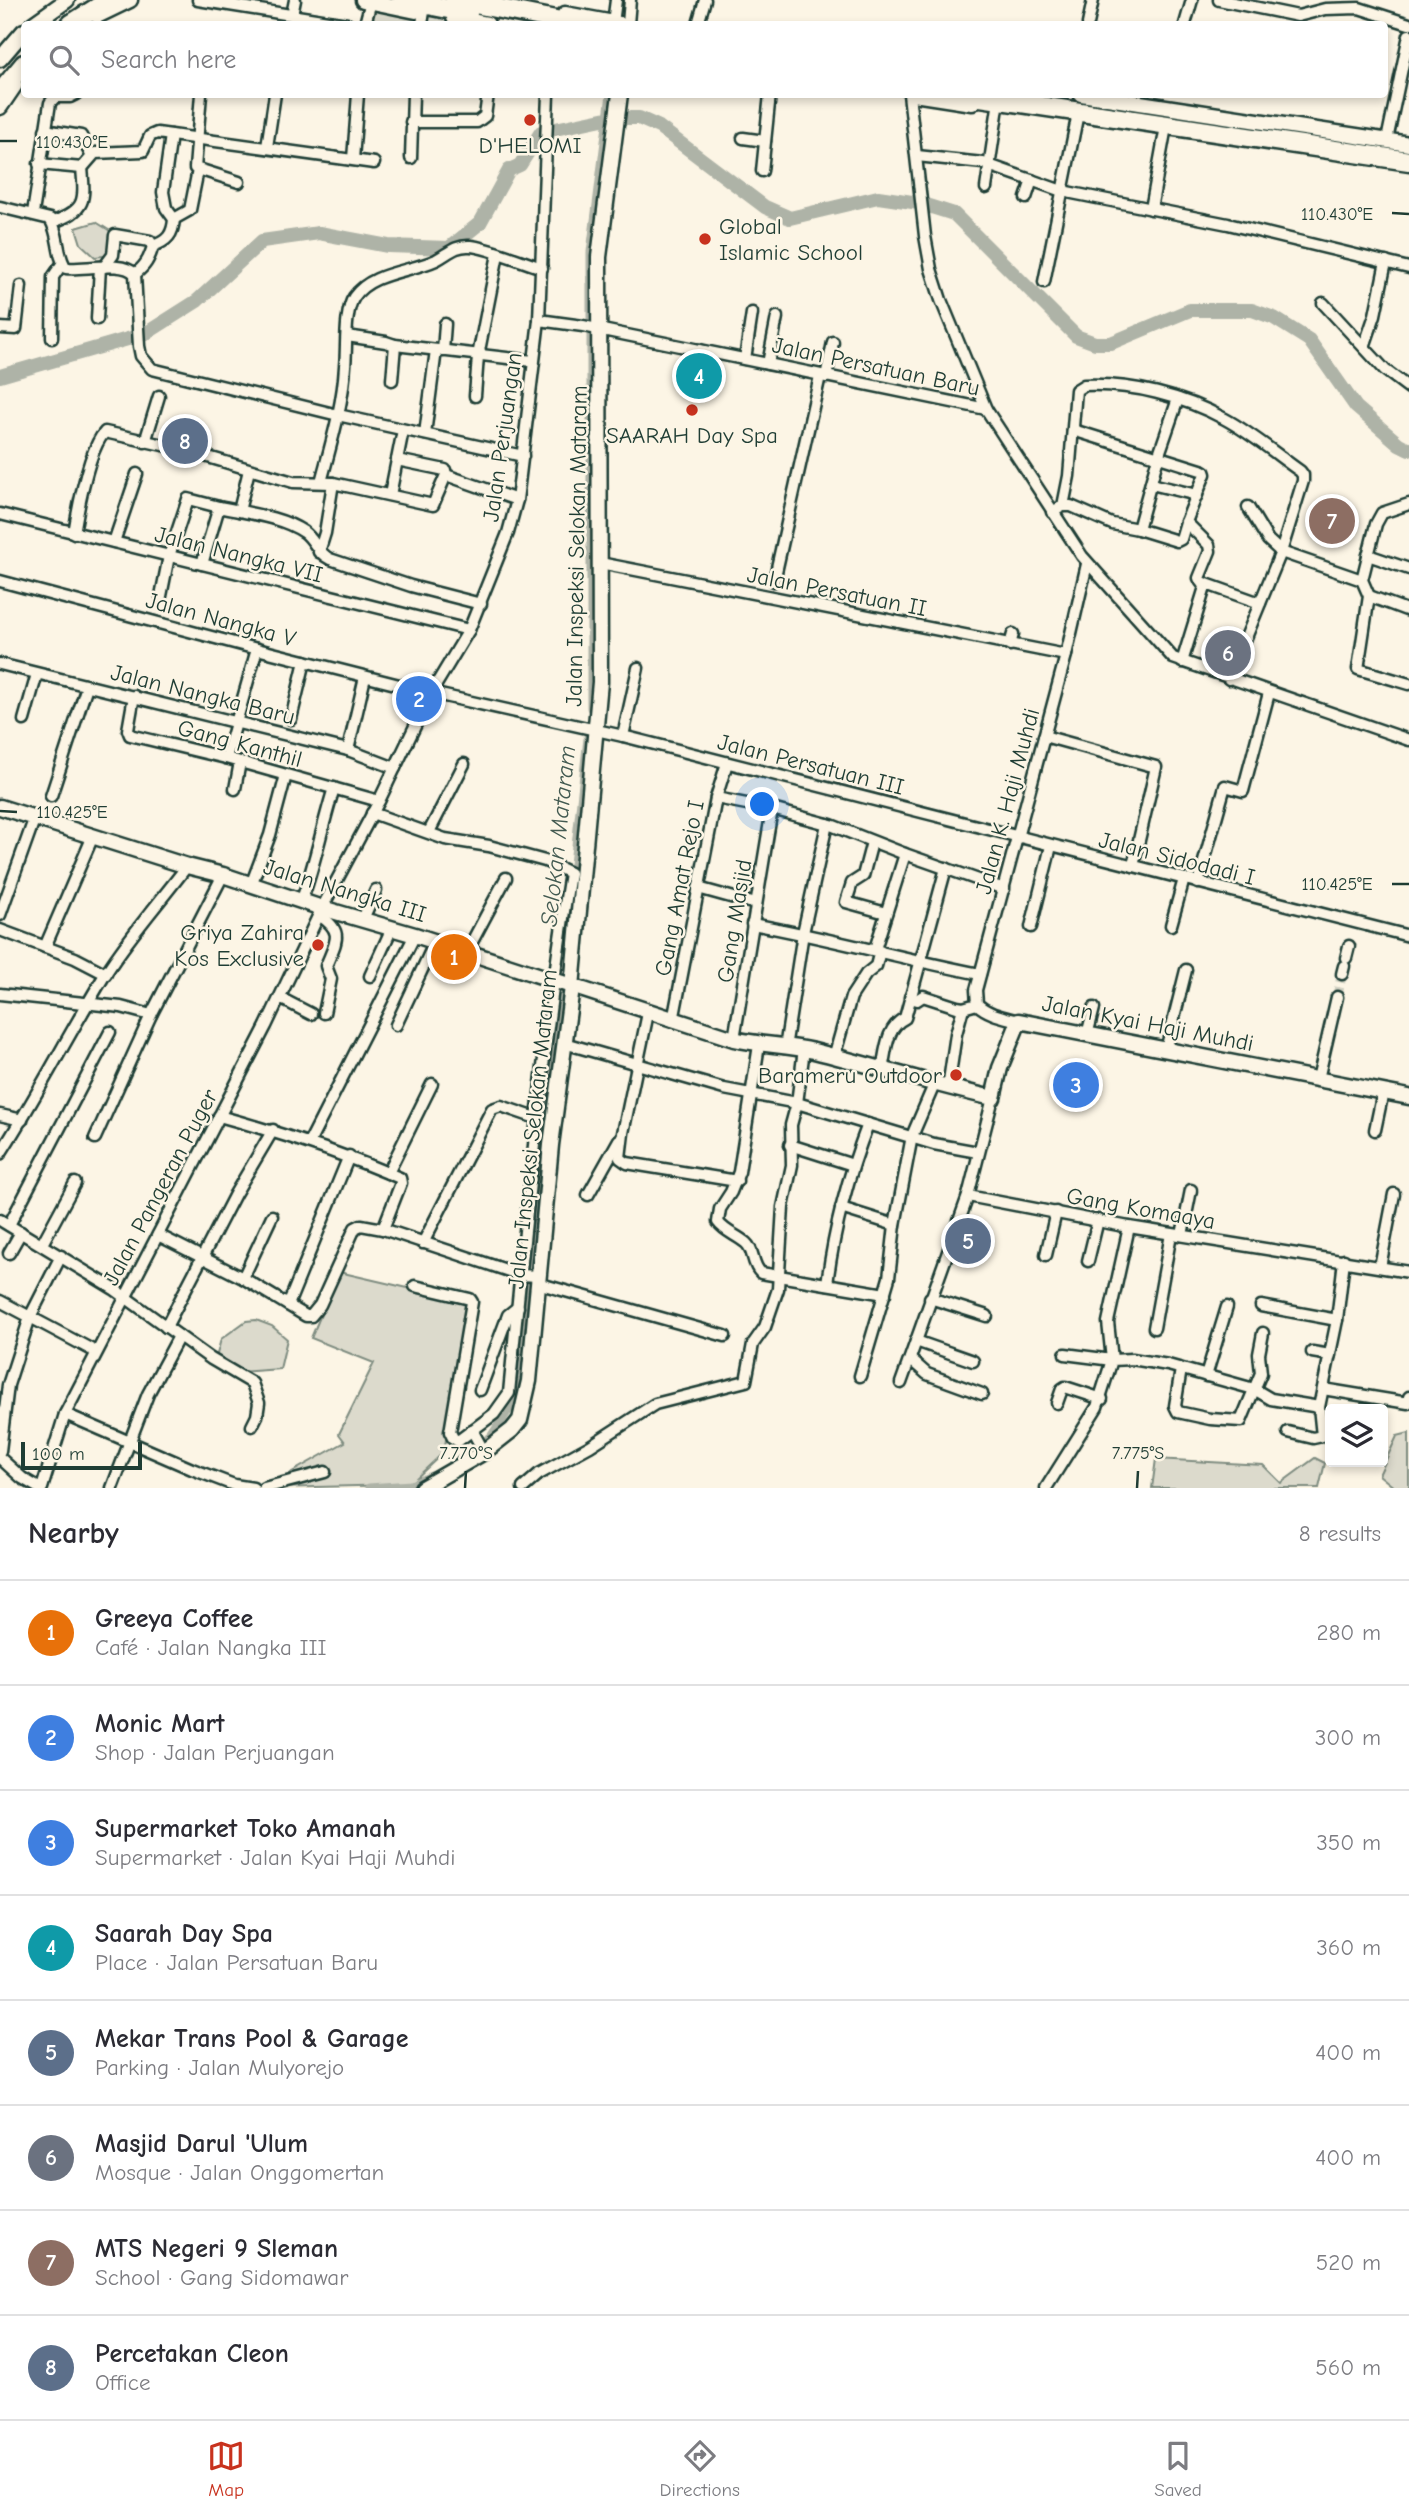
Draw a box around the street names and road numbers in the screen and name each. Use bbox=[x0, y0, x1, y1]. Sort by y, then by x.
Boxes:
street label: Jalan Persatuan Baru bbox=[770, 331, 982, 402]
street label: Jalan Perjuangan bbox=[477, 351, 528, 524]
street label: Jalan Inspeksi Selokan Mataram bbox=[560, 385, 593, 707]
street label: Jalan Nangka VII bbox=[152, 521, 326, 588]
street label: Jalan Persatuan II bbox=[745, 561, 929, 622]
street label: Jalan Nangka V bbox=[143, 586, 299, 653]
street label: Jalan Nangka Baru bbox=[108, 659, 298, 730]
street label: Jalan K. Haji Muhdi bbox=[970, 705, 1045, 897]
street label: Gang Kanthil bbox=[175, 714, 305, 773]
street label: Jalan Persatuan III bbox=[715, 728, 907, 801]
street label: Gang Amat Rejo I bbox=[649, 798, 710, 978]
street label: Jalan Sidodadi I bbox=[1096, 826, 1258, 891]
street label: Jalan Nangka III bbox=[260, 853, 430, 928]
street label: Gang Masjid bbox=[711, 857, 758, 985]
street label: Jalan Inspeksi Selokan Mataram bbox=[502, 968, 563, 1290]
street label: Jalan Kyai Haji Muhdi bbox=[1040, 990, 1256, 1057]
street label: Jalan Pangeran Puger bbox=[97, 1084, 224, 1290]
street label: Gang Komaaya bbox=[1064, 1182, 1217, 1235]

